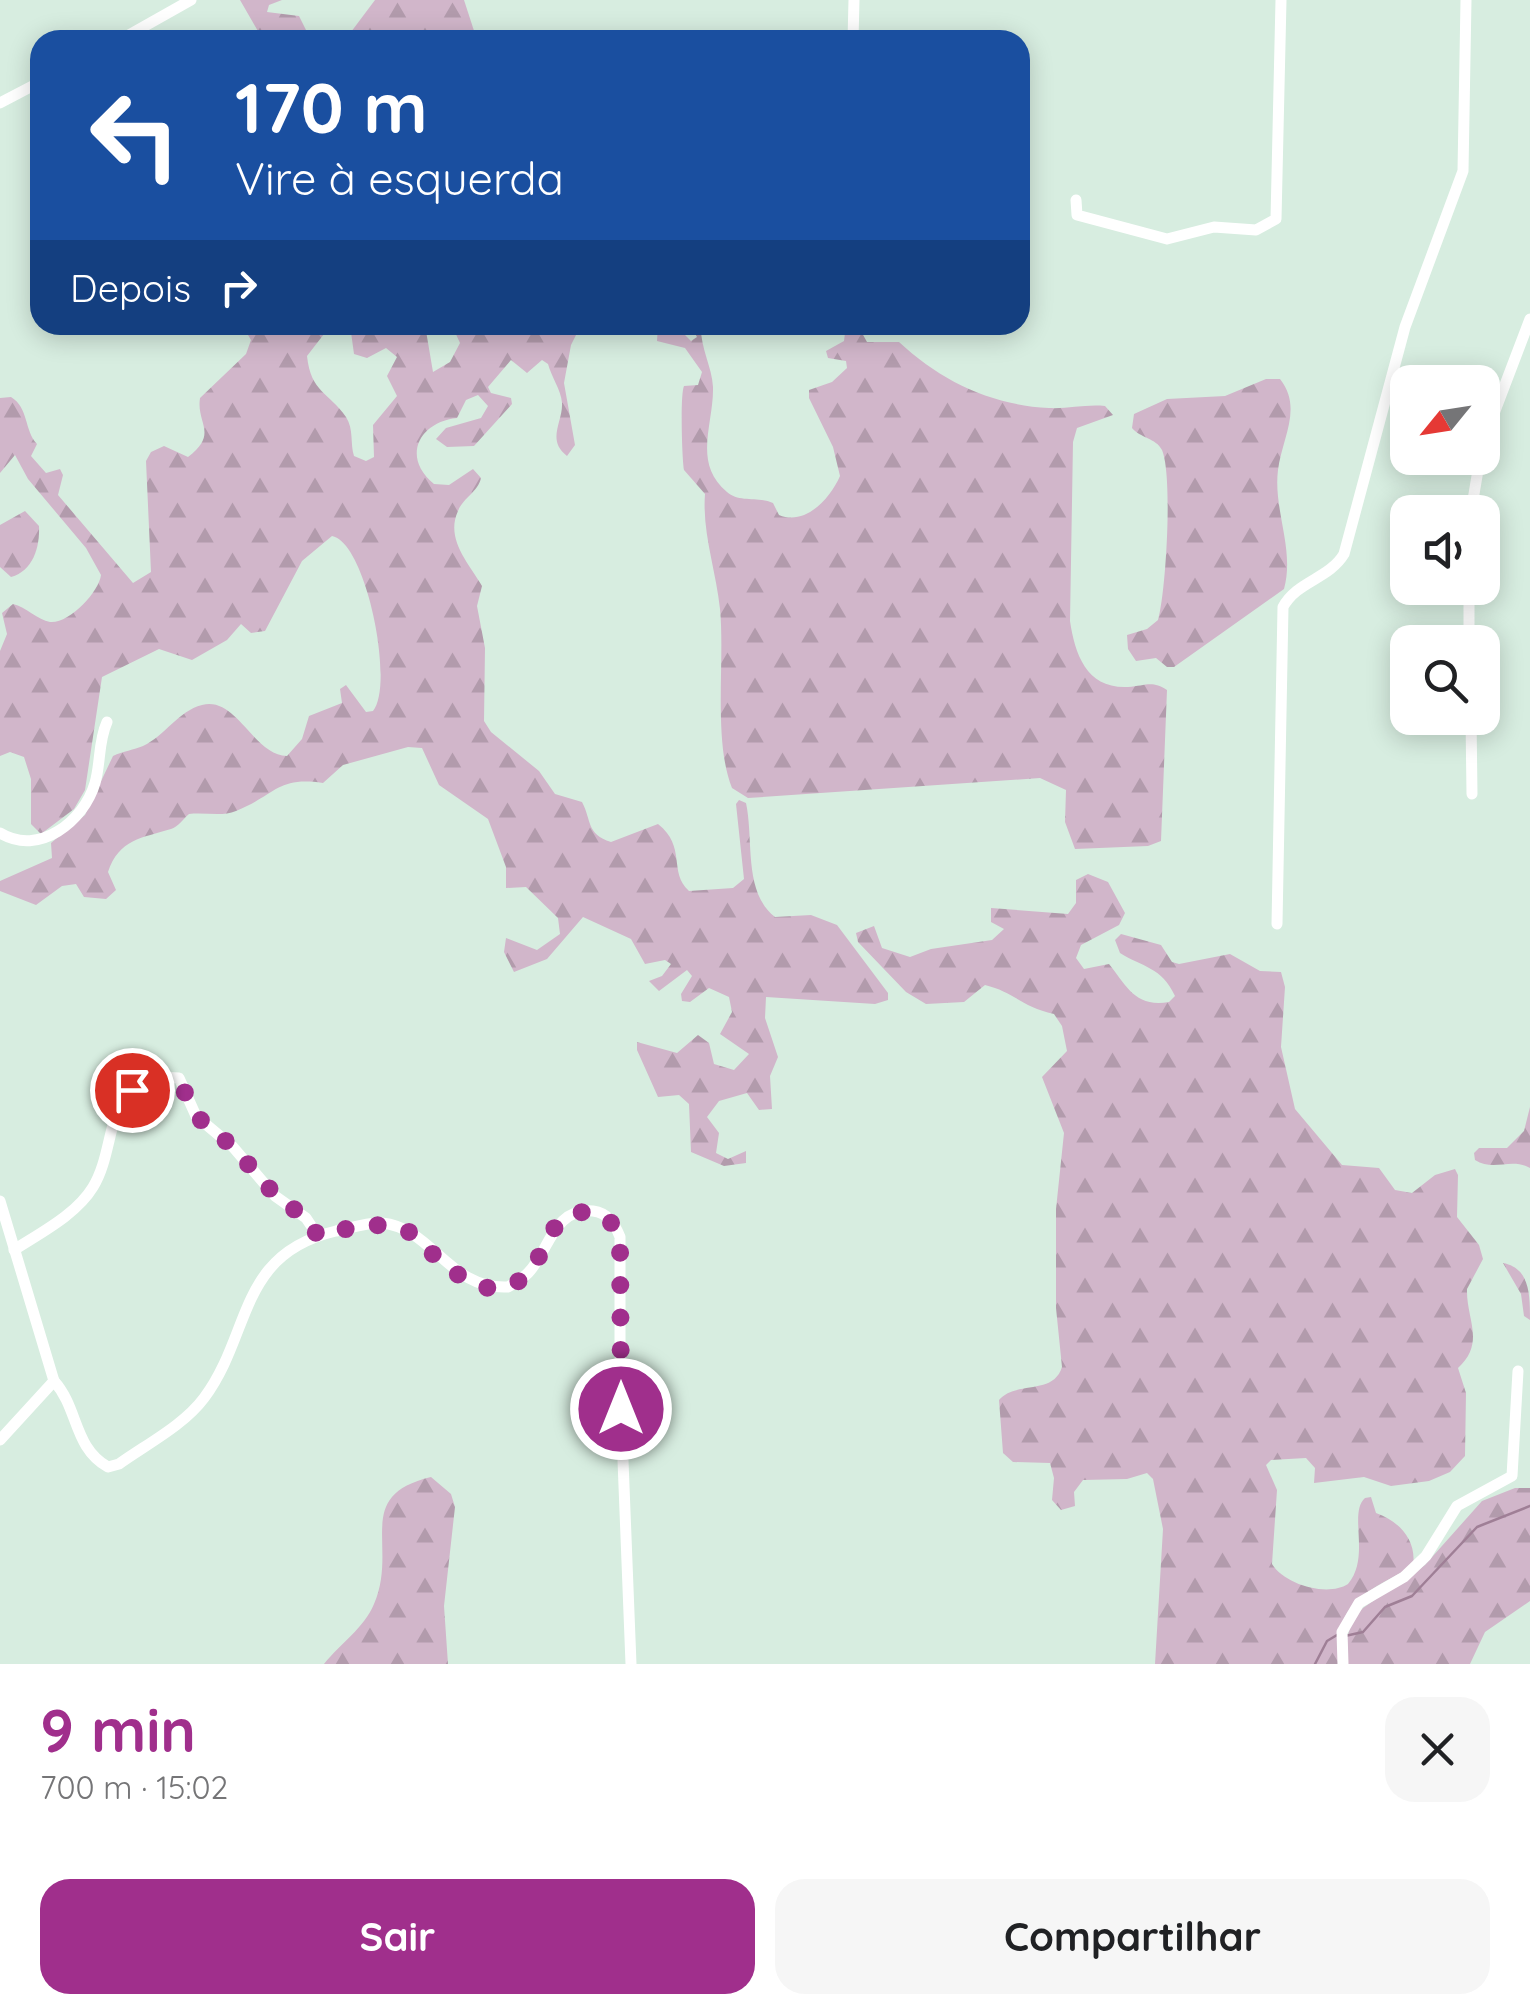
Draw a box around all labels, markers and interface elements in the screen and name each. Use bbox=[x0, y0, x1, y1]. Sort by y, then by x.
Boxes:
text: 170 m bbox=[235, 63, 428, 151]
icon: left bbox=[70, 70, 200, 200]
text: Vire à esquerda bbox=[235, 150, 564, 206]
icon: right bbox=[211, 260, 266, 315]
text: Depois bbox=[70, 264, 191, 312]
north arrow bbox=[1390, 365, 1500, 475]
map controls bbox=[1390, 365, 1500, 735]
button: sound bbox=[1390, 495, 1500, 605]
button: search bbox=[1390, 625, 1500, 735]
pin bbox=[90, 1048, 175, 1133]
icon: arrive bbox=[105, 1063, 160, 1118]
position arrow bbox=[569, 1357, 673, 1461]
text: 9 min bbox=[40, 1692, 196, 1767]
button: close bbox=[1385, 1697, 1490, 1802]
text: 700 m · 15:02 bbox=[40, 1767, 228, 1807]
button: Sair bbox=[40, 1879, 755, 1994]
button: Compartilhar bbox=[775, 1879, 1490, 1994]

